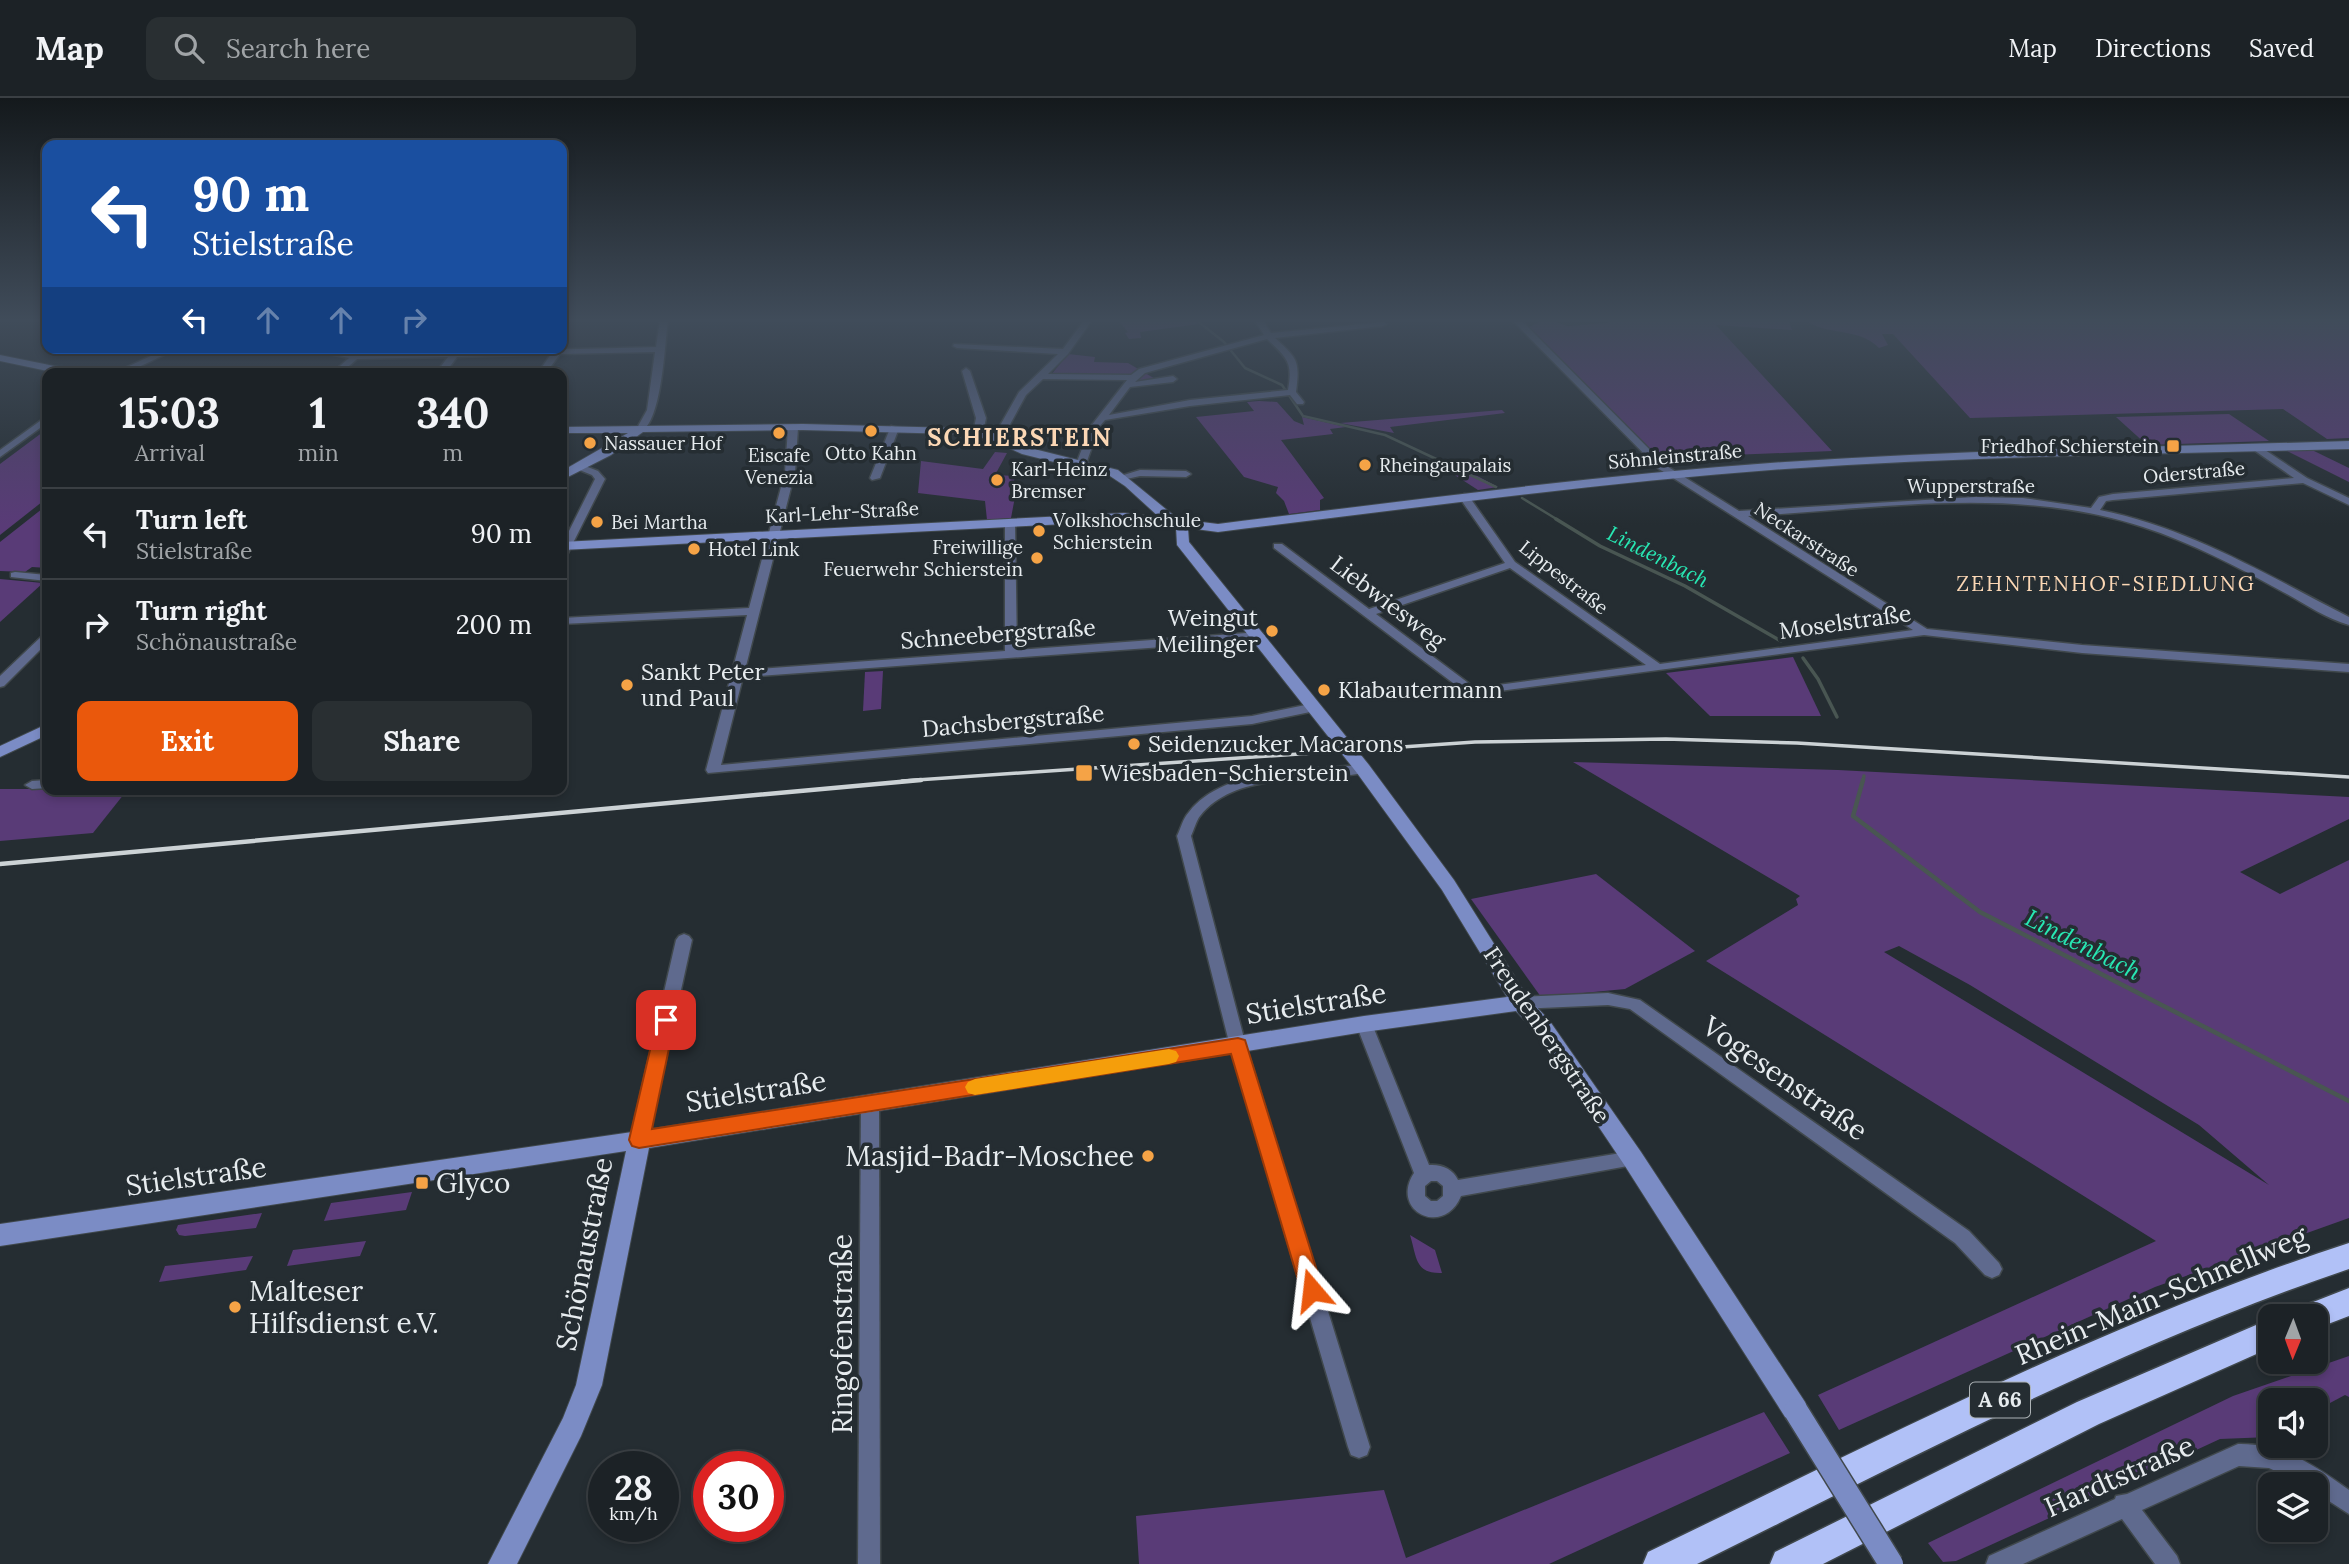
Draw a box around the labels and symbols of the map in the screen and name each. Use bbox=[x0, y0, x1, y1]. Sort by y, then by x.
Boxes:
district label: SCHIERSTEIN bbox=[927, 422, 1113, 453]
marker: Otto Kahn bbox=[863, 423, 879, 439]
marker: Eiscafe Venezia bbox=[771, 425, 787, 441]
place label: Nassauer Hof bbox=[604, 431, 724, 455]
place label: Friedhof Schierstein bbox=[1980, 434, 2159, 458]
marker: Nassauer Hof bbox=[582, 435, 598, 451]
street label: Söhnleinstraße bbox=[1607, 438, 1743, 474]
marker: Friedhof Schierstein bbox=[2165, 438, 2181, 454]
place label: Otto Kahn bbox=[825, 441, 917, 465]
place label: Eiscafe Venezia bbox=[744, 443, 814, 489]
place label: Rheingaupalais bbox=[1379, 453, 1511, 477]
street label: Oderstraße bbox=[2142, 456, 2246, 488]
place label: Karl-Heinz Bremser bbox=[1011, 457, 1107, 503]
marker: Rheingaupalais bbox=[1357, 457, 1373, 473]
marker: Karl-Heinz Bremser bbox=[989, 472, 1005, 488]
street label: Wupperstraße bbox=[1907, 474, 2035, 498]
street label: Karl-Lehr-Straße bbox=[764, 496, 920, 528]
street label: Neckarstraße bbox=[1750, 496, 1864, 582]
place label: Volkshochschule Schierstein bbox=[1052, 508, 1201, 554]
place label: Bei Martha bbox=[611, 510, 708, 534]
marker: Bei Martha bbox=[589, 514, 605, 530]
water label: Lindenbach bbox=[1603, 519, 1714, 594]
marker: Volkshochschule Schierstein bbox=[1031, 523, 1047, 539]
place label: Freiwillige Feuerwehr Schierstein bbox=[823, 535, 1023, 581]
street label: Lippestraße bbox=[1515, 535, 1613, 619]
place label: Hotel Link bbox=[708, 537, 800, 561]
marker: Hotel Link bbox=[686, 541, 702, 557]
street label: Liebwiesweg bbox=[1325, 549, 1453, 655]
marker: Freiwillige Feuerwehr Schierstein bbox=[1029, 550, 1045, 566]
district label: ZEHNTENHOF-SIEDLUNG bbox=[1956, 570, 2256, 597]
street label: Moselstraße bbox=[1777, 598, 1913, 645]
place label: Weingut Meilinger bbox=[1156, 603, 1258, 658]
street label: Schneebergstraße bbox=[899, 612, 1097, 655]
marker: Weingut Meilinger bbox=[1264, 623, 1280, 639]
place label: Sankt Peter und Paul bbox=[641, 657, 765, 712]
place label: Klabautermann bbox=[1338, 675, 1502, 704]
marker: Sankt Peter und Paul bbox=[619, 677, 635, 693]
marker: Klabautermann bbox=[1316, 682, 1332, 698]
street label: Dachsbergstraße bbox=[920, 698, 1106, 743]
place label: Seidenzucker Macarons bbox=[1148, 729, 1403, 758]
marker: Seidenzucker Macarons bbox=[1126, 736, 1142, 752]
place label: Wiesbaden-Schierstein bbox=[1100, 758, 1349, 787]
marker: Wiesbaden-Schierstein bbox=[1074, 763, 1094, 783]
water label: Lindenbach bbox=[2020, 902, 2147, 987]
street label: Freudenbergstraße bbox=[1478, 941, 1617, 1128]
street label: Stielstraße bbox=[1243, 974, 1389, 1032]
pin bbox=[636, 990, 696, 1050]
street label: Vogesenstraße bbox=[1695, 1007, 1875, 1148]
street label: Stielstraße bbox=[683, 1062, 829, 1120]
place label: Masjid-Badr-Moschee bbox=[845, 1138, 1134, 1174]
street label: Stielstraße bbox=[123, 1148, 269, 1204]
marker: Masjid-Badr-Moschee bbox=[1140, 1148, 1156, 1164]
street label: Schönaustraße bbox=[548, 1154, 620, 1354]
place label: Glyco bbox=[436, 1165, 510, 1201]
marker: Glyco bbox=[414, 1175, 430, 1191]
street label: Rhein-Main-Schnellweg bbox=[2010, 1217, 2313, 1373]
street label: Ringofenstraße bbox=[824, 1234, 860, 1434]
position arrow bbox=[1275, 1253, 1349, 1327]
place label: Malteser Hilfsdienst e.V. bbox=[249, 1273, 439, 1341]
marker: Malteser Hilfsdienst e.V. bbox=[227, 1299, 243, 1315]
north arrow bbox=[2258, 1304, 2328, 1374]
road number: A 66 bbox=[1970, 1382, 2030, 1418]
street label: Hardtstraße bbox=[2039, 1427, 2199, 1525]
speed limit sign: 30 bbox=[693, 1451, 784, 1542]

